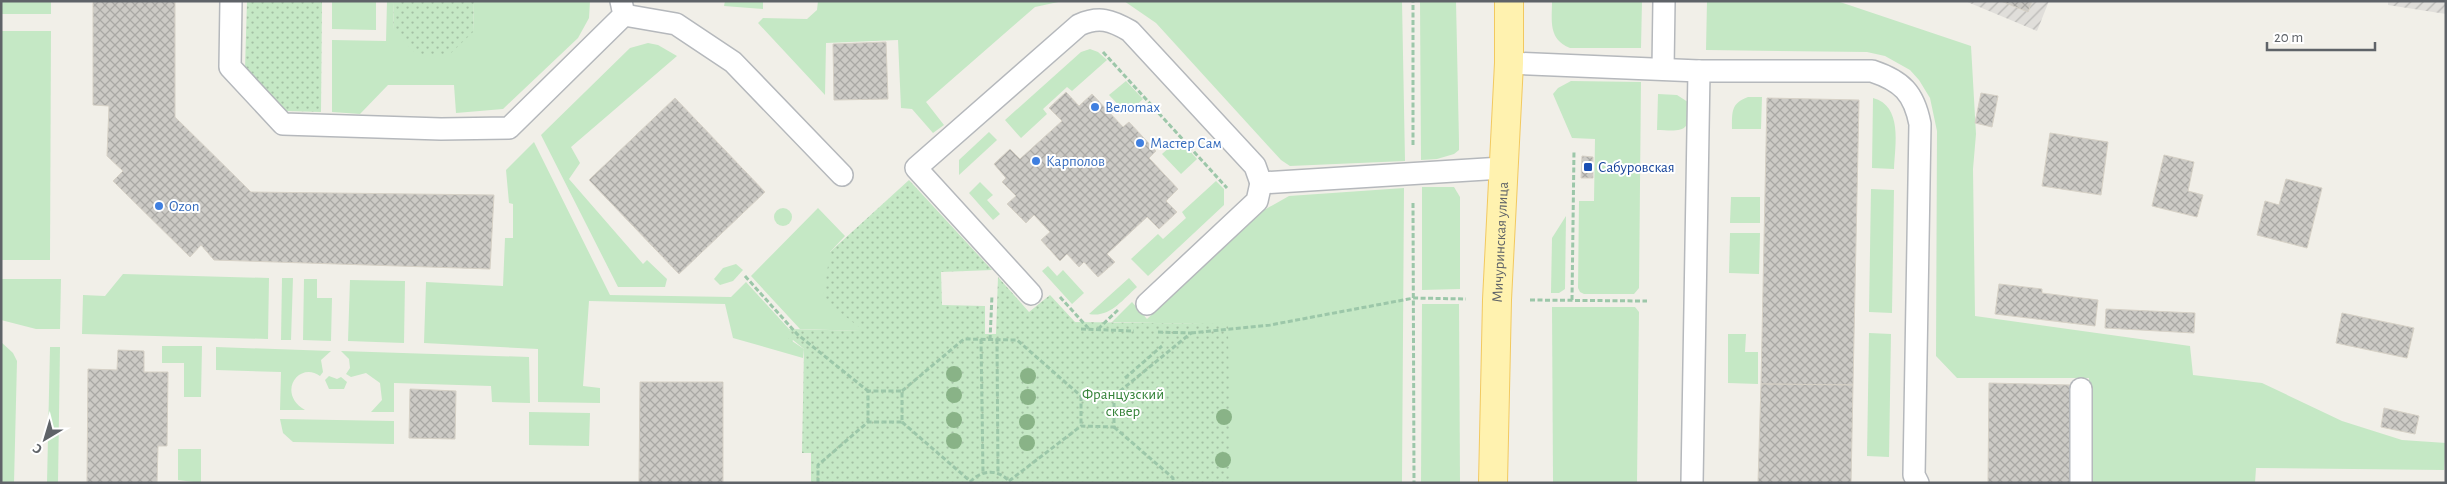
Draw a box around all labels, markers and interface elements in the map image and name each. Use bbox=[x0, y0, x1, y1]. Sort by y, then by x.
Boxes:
scale bar bbox=[2267, 20, 2374, 52]
text: 20 m bbox=[2274, 30, 2303, 45]
place label: Велоmax bbox=[1105, 100, 1160, 115]
marker: Велоmax bbox=[1089, 101, 1101, 113]
place label: Мастер Сам bbox=[1150, 136, 1222, 151]
marker: Мастер Сам bbox=[1134, 137, 1146, 149]
place label: Карполов bbox=[1046, 154, 1105, 169]
marker: Карполов bbox=[1030, 155, 1042, 167]
place label: Сабуровская bbox=[1598, 160, 1675, 175]
marker: Сабуровская bbox=[1582, 161, 1594, 173]
street label: Мичуринская улица bbox=[1490, 181, 1511, 303]
place label: Ozon bbox=[169, 199, 199, 214]
marker: Ozon bbox=[153, 200, 165, 212]
park label: Французский сквер bbox=[1082, 387, 1164, 419]
north arrow bbox=[20, 414, 70, 464]
text: С bbox=[30, 440, 45, 456]

